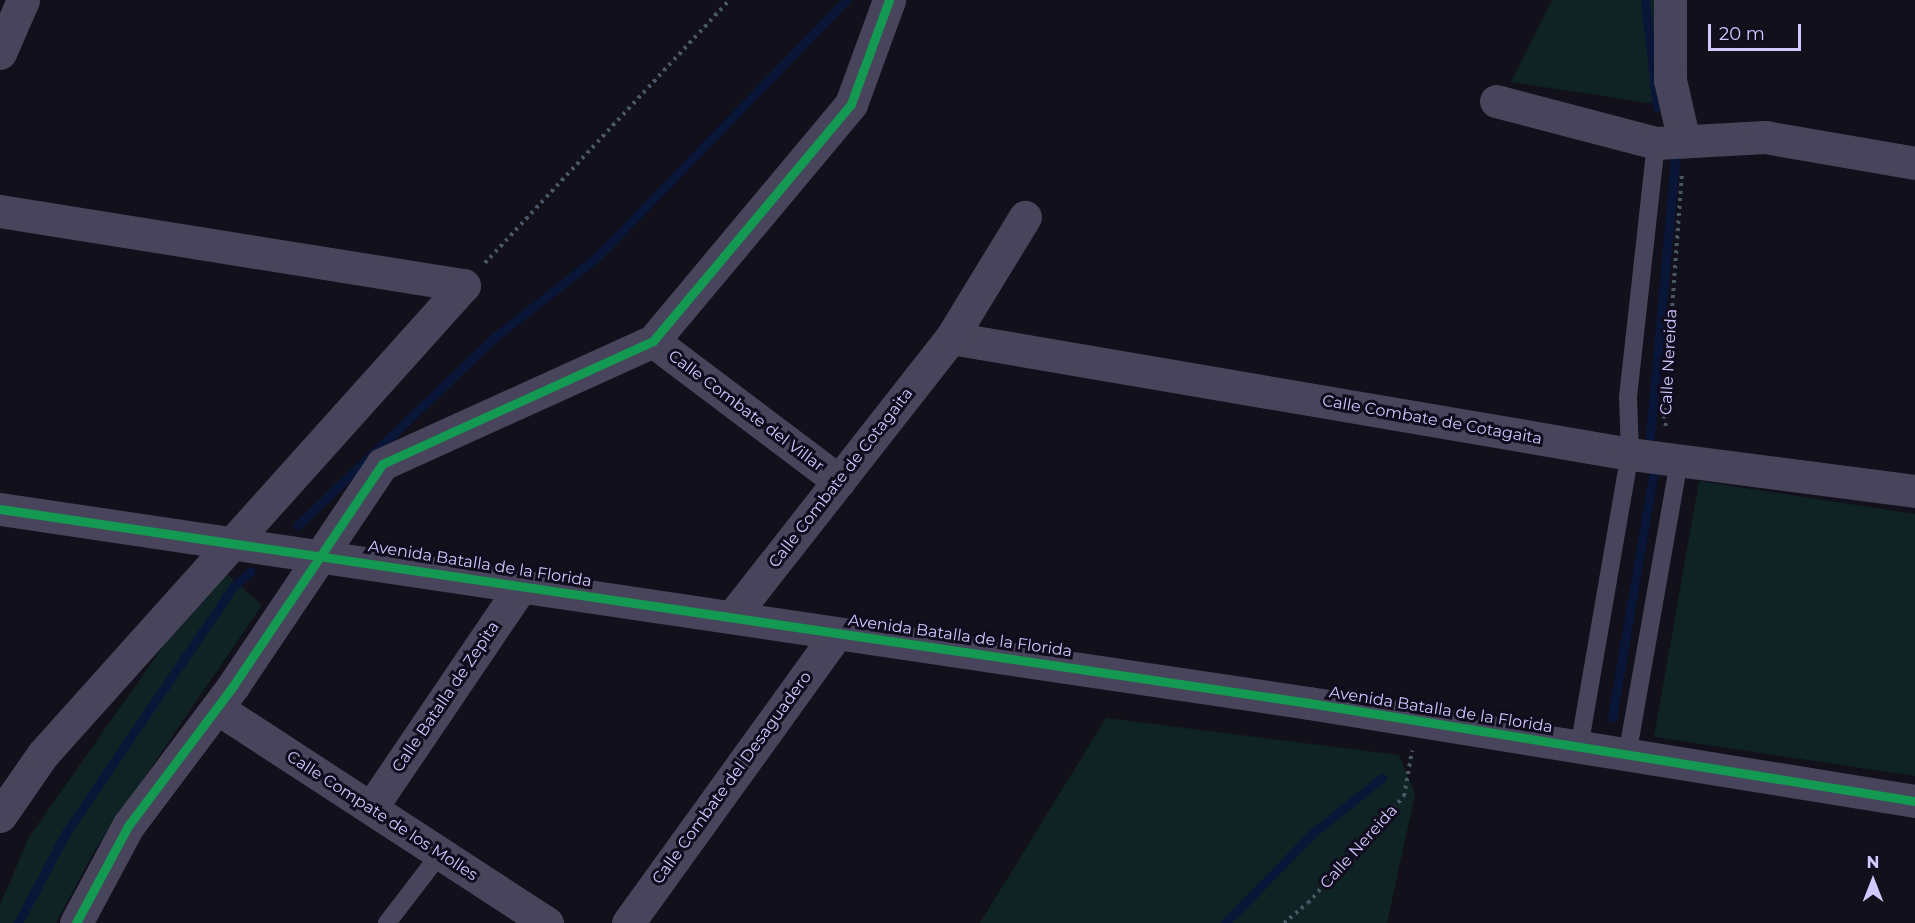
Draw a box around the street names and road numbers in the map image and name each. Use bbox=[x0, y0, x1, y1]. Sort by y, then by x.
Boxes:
street label: Calle Nereida bbox=[1657, 308, 1681, 416]
street label: Calle Combate del Villar bbox=[664, 346, 828, 476]
street label: Calle Combate de Cotagaita bbox=[765, 384, 917, 572]
street label: Calle Combate de Cotagaita bbox=[1321, 391, 1543, 449]
street label: Avenida Batalla de la Florida bbox=[367, 537, 593, 591]
street label: Avenida Batalla de la Florida bbox=[847, 611, 1073, 661]
street label: Calle Batalla de Zepita bbox=[388, 618, 504, 776]
street label: Calle Combate del Desaguadero bbox=[648, 668, 816, 888]
street label: Avenida Batalla de la Florida bbox=[1328, 683, 1554, 737]
street label: Calle Compate de los Molles bbox=[283, 747, 481, 885]
street label: Calle Nereida bbox=[1316, 801, 1402, 893]

